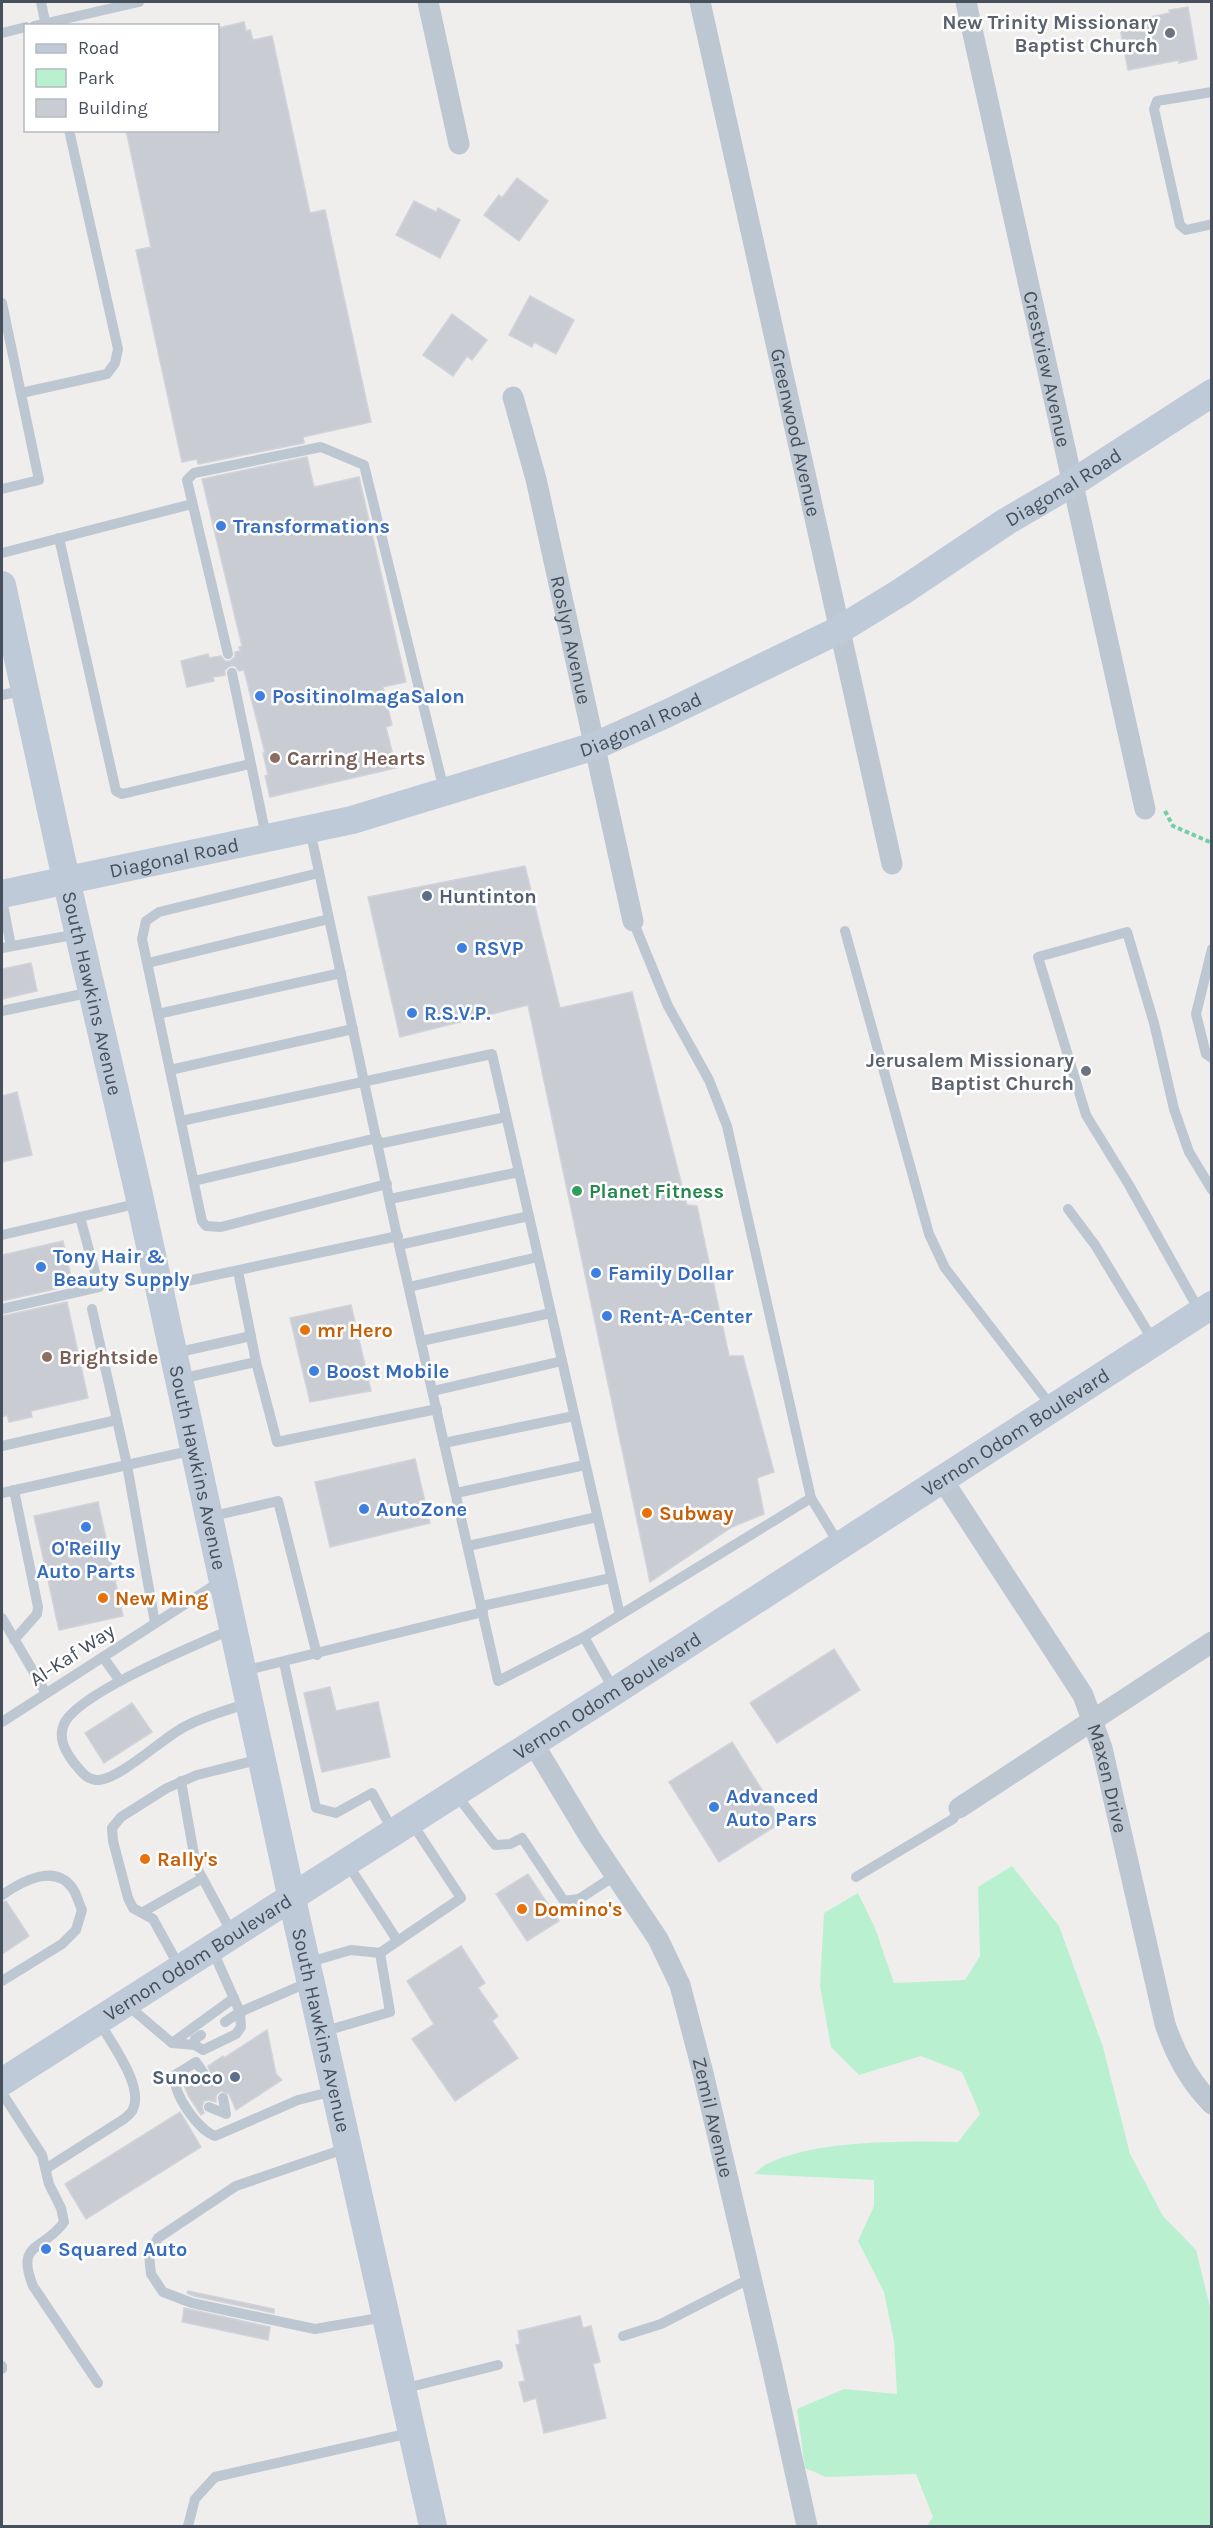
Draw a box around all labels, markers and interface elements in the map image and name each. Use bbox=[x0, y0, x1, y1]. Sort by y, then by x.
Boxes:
place label: New Trinity Missionary Baptist Church bbox=[942, 11, 1158, 57]
legend bbox=[24, 24, 219, 132]
marker: New Trinity Missionary Baptist Church bbox=[1163, 26, 1177, 40]
text: Road bbox=[78, 37, 119, 59]
text: Park bbox=[78, 67, 115, 89]
text: Building bbox=[78, 97, 148, 119]
street label: Crestview Avenue bbox=[1019, 289, 1076, 449]
street label: Greenwood Avenue bbox=[766, 346, 826, 519]
street label: Diagonal Road bbox=[1001, 443, 1126, 531]
place label: Transformations bbox=[233, 515, 390, 538]
marker: Transformations bbox=[214, 519, 228, 533]
street label: Roslyn Avenue bbox=[546, 573, 597, 707]
place label: PositinoImagaSalon bbox=[272, 685, 465, 708]
street label: Diagonal Road bbox=[577, 687, 706, 762]
marker: PositinoImagaSalon bbox=[253, 689, 267, 703]
place label: Carring Hearts bbox=[287, 747, 426, 770]
marker: Carring Hearts bbox=[268, 751, 282, 765]
street label: Diagonal Road bbox=[107, 833, 241, 882]
place label: Huntinton bbox=[439, 885, 537, 908]
street label: South Hawkins Avenue bbox=[58, 889, 127, 1097]
marker: Huntinton bbox=[420, 889, 434, 903]
place label: RSVP bbox=[474, 937, 524, 960]
marker: RSVP bbox=[455, 941, 469, 955]
place label: R.S.V.P. bbox=[424, 1002, 490, 1025]
marker: R.S.V.P. bbox=[405, 1006, 419, 1020]
place label: Jerusalem Missionary Baptist Church bbox=[866, 1049, 1074, 1095]
marker: Jerusalem Missionary Baptist Church bbox=[1079, 1064, 1093, 1078]
place label: Planet Fitness bbox=[589, 1180, 724, 1203]
marker: Planet Fitness bbox=[570, 1184, 584, 1198]
place label: Tony Hair & Beauty Supply bbox=[53, 1245, 190, 1291]
marker: Tony Hair & Beauty Supply bbox=[34, 1260, 48, 1274]
place label: Family Dollar bbox=[608, 1262, 734, 1285]
marker: Family Dollar bbox=[589, 1266, 603, 1280]
place label: Rent-A-Center bbox=[619, 1305, 752, 1328]
marker: Rent-A-Center bbox=[600, 1309, 614, 1323]
place label: mr Hero bbox=[317, 1319, 393, 1342]
marker: mr Hero bbox=[298, 1323, 312, 1337]
place label: Brightside bbox=[59, 1346, 158, 1369]
marker: Brightside bbox=[40, 1350, 54, 1364]
place label: Boost Mobile bbox=[326, 1360, 449, 1383]
street label: South Hawkins Avenue bbox=[165, 1363, 232, 1572]
street label: Vernon Odom Boulevard bbox=[917, 1363, 1114, 1501]
marker: Boost Mobile bbox=[307, 1364, 321, 1378]
place label: AutoZone bbox=[376, 1498, 467, 1521]
marker: AutoZone bbox=[357, 1502, 371, 1516]
place label: Subway bbox=[659, 1502, 734, 1525]
marker: Subway bbox=[640, 1506, 654, 1520]
marker: O'Reilly Auto Parts bbox=[79, 1520, 93, 1534]
place label: O'Reilly Auto Parts bbox=[37, 1537, 135, 1583]
place label: New Ming bbox=[115, 1587, 209, 1610]
marker: New Ming bbox=[96, 1591, 110, 1605]
street label: Al-Kaf Way bbox=[25, 1619, 119, 1691]
street label: Vernon Odom Boulevard bbox=[509, 1627, 705, 1764]
street label: Maxen Drive bbox=[1083, 1720, 1133, 1835]
place label: Advanced Auto Pars bbox=[726, 1785, 819, 1831]
marker: Advanced Auto Pars bbox=[707, 1800, 721, 1814]
place label: Rally's bbox=[157, 1848, 218, 1871]
marker: Rally's bbox=[138, 1852, 152, 1866]
street label: Vernon Odom Boulevard bbox=[99, 1889, 296, 2026]
place label: Domino's bbox=[534, 1898, 623, 1921]
marker: Domino's bbox=[515, 1902, 529, 1916]
street label: South Hawkins Avenue bbox=[287, 1926, 356, 2135]
street label: Zemil Avenue bbox=[688, 2055, 739, 2180]
place label: Sunoco bbox=[152, 2066, 223, 2089]
marker: Sunoco bbox=[228, 2070, 242, 2084]
place label: Squared Auto bbox=[58, 2238, 187, 2261]
marker: Squared Auto bbox=[39, 2242, 53, 2256]

